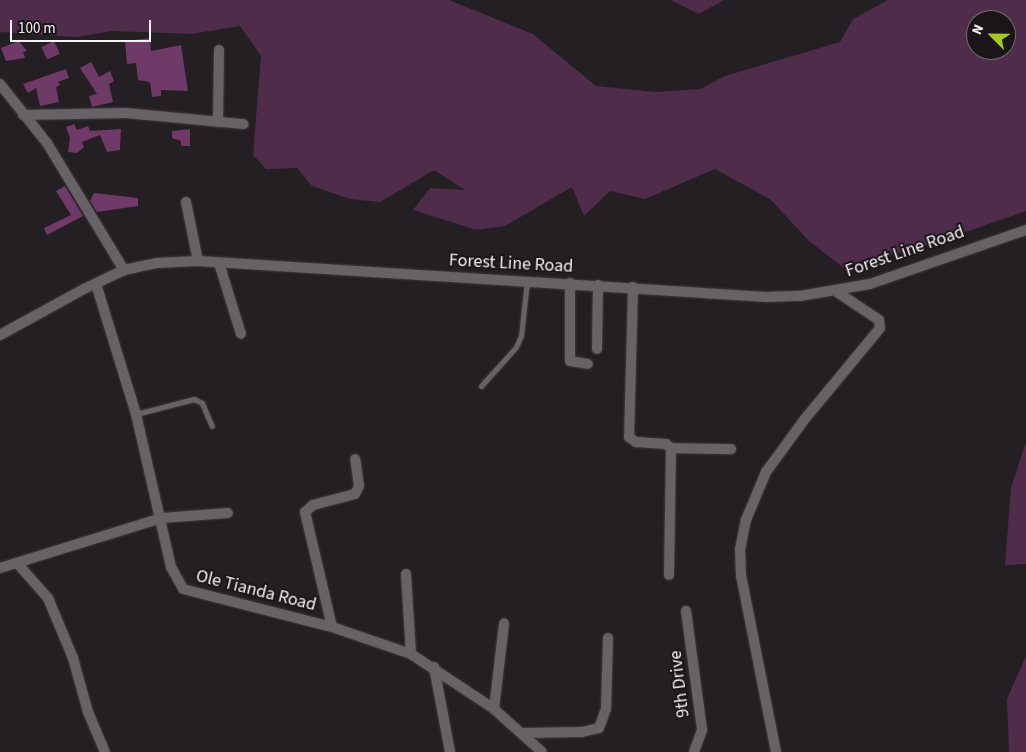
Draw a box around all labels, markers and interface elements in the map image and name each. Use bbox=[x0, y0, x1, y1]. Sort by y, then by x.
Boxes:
scale bar bbox=[12, 10, 154, 42]
north arrow bbox=[966, 10, 1016, 60]
text: 100 m bbox=[18, 18, 56, 39]
text: N bbox=[967, 21, 989, 38]
street label: Forest Line Road bbox=[843, 222, 967, 282]
street label: Forest Line Road bbox=[448, 250, 574, 278]
street label: Ole Tianda Road bbox=[194, 566, 318, 616]
street label: 9th Drive bbox=[665, 649, 695, 719]

